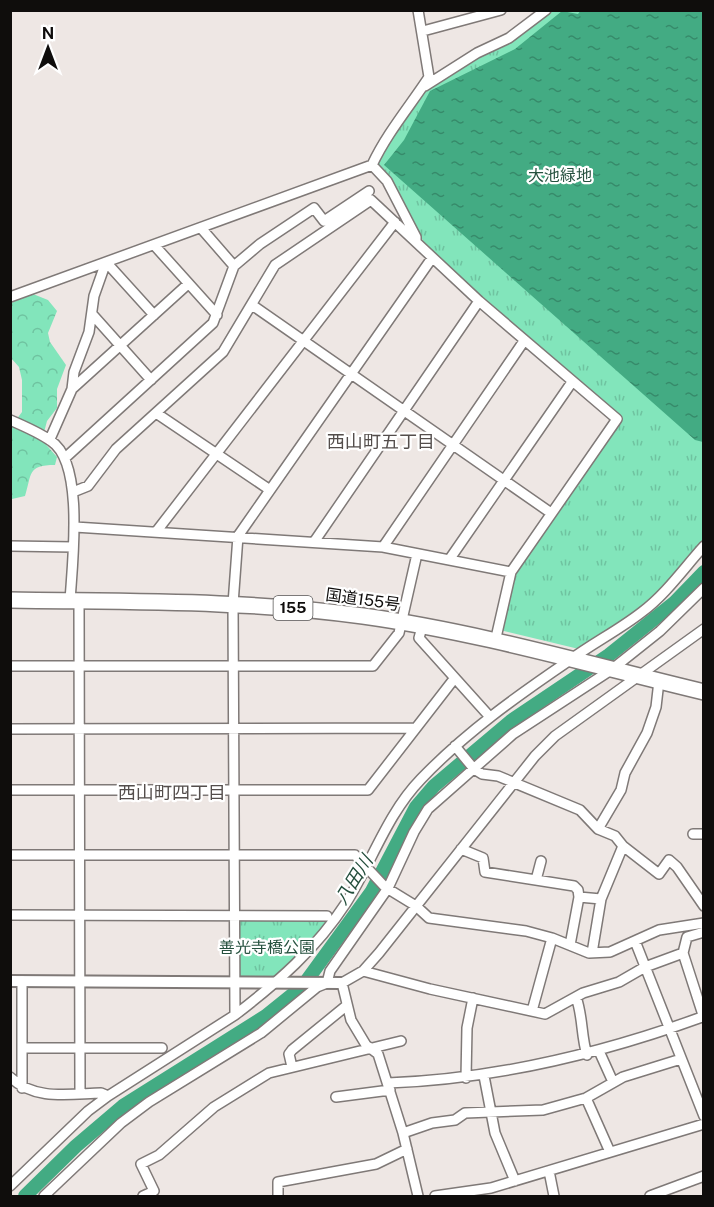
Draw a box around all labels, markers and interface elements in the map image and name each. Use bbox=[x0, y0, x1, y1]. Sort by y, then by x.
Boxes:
north arrow bbox=[18, 18, 78, 78]
text: N bbox=[42, 24, 54, 43]
park label: 大池緑地 bbox=[528, 166, 592, 185]
district label: 西山町五丁目 bbox=[327, 431, 435, 452]
street label: 国道155号 bbox=[324, 585, 401, 614]
road number: 155 bbox=[274, 596, 312, 620]
district label: 西山町四丁目 bbox=[118, 782, 226, 803]
water label: 八田川 bbox=[330, 850, 378, 908]
park label: 善光寺橋公園 bbox=[219, 938, 315, 957]

